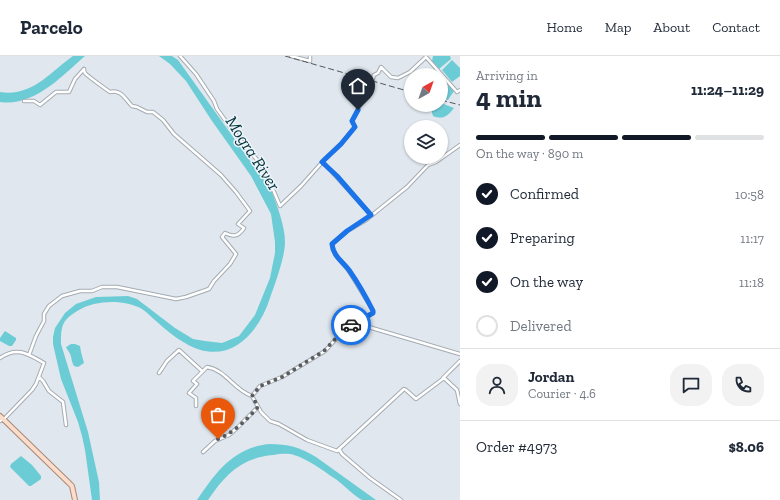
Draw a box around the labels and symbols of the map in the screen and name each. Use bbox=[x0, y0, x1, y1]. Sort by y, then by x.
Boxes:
north arrow bbox=[404, 68, 448, 112]
pin bbox=[341, 69, 375, 110]
water label: Mogra River bbox=[222, 112, 285, 194]
courier bbox=[331, 305, 371, 345]
pin bbox=[201, 398, 235, 439]

